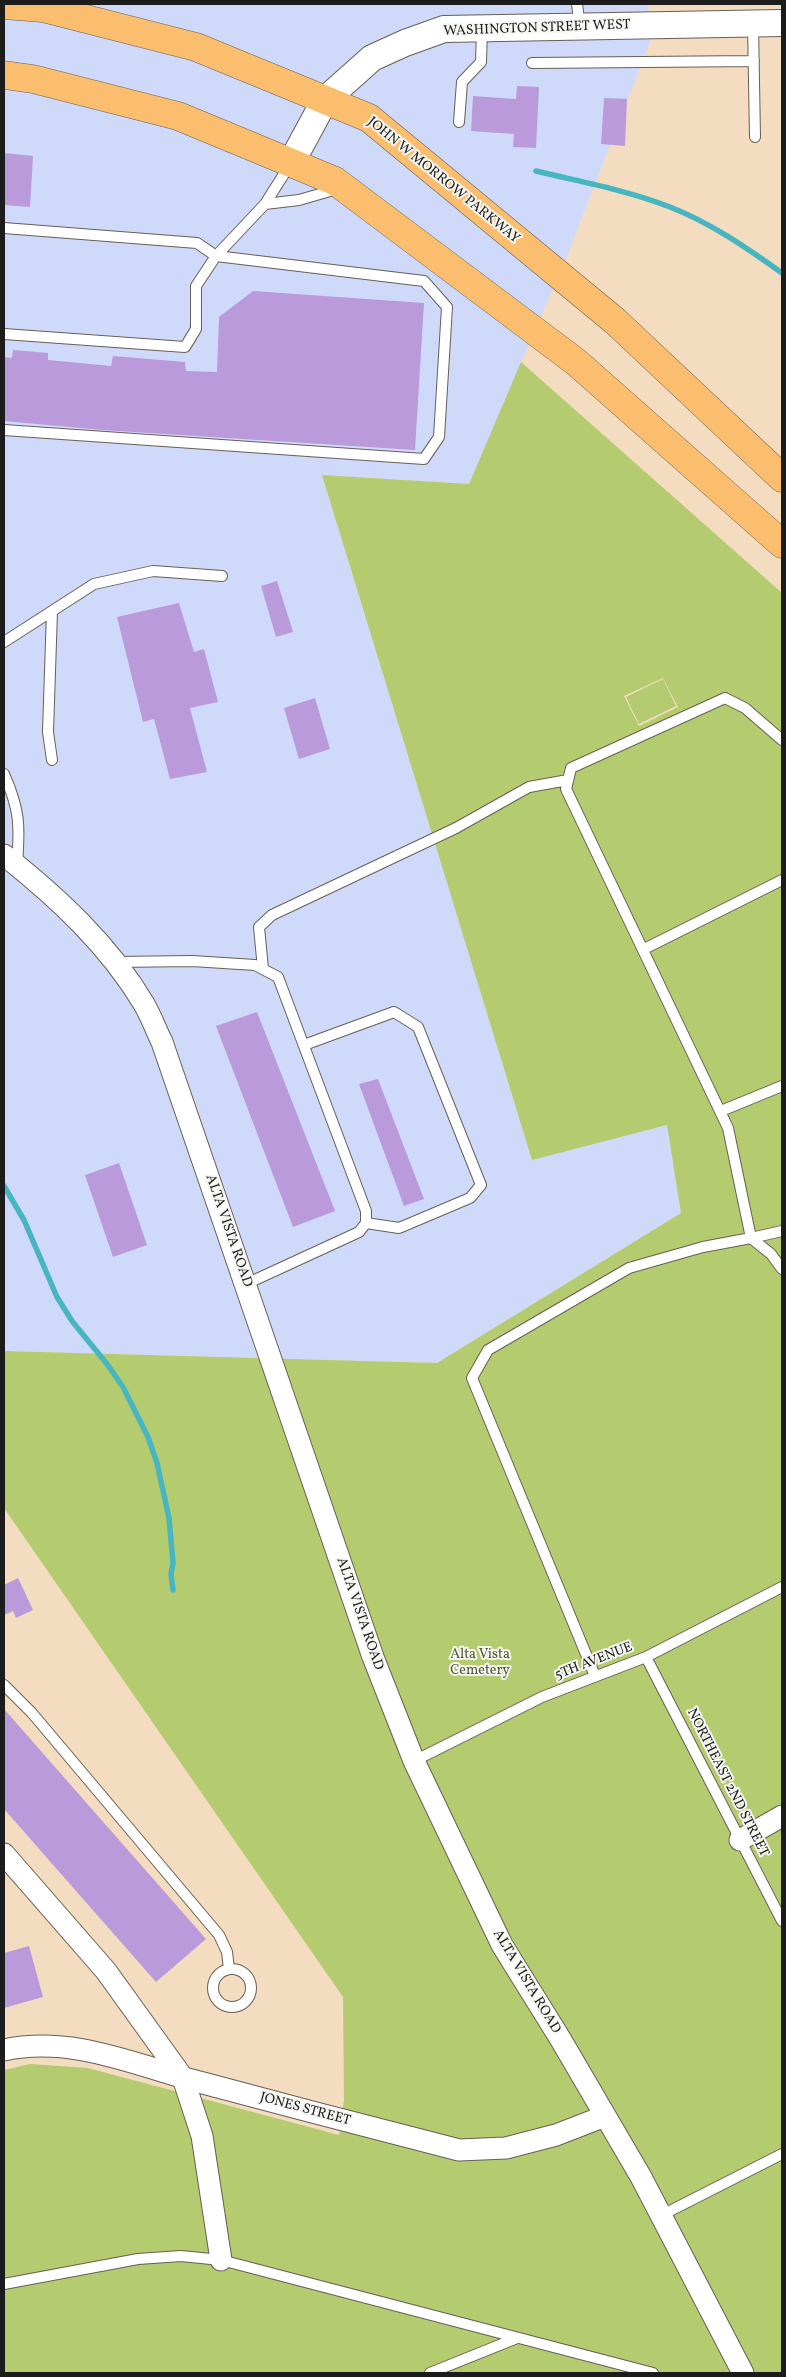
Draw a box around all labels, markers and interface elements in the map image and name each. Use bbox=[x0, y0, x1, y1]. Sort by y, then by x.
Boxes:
street label: WASHINGTON STREET WEST bbox=[443, 17, 631, 41]
street label: JOHN W MORROW PARKWAY bbox=[363, 114, 523, 248]
street label: ALTA VISTA ROAD bbox=[201, 1172, 255, 1290]
street label: ALTA VISTA ROAD bbox=[332, 1555, 386, 1673]
street label: 5TH AVENUE bbox=[553, 1639, 635, 1685]
park label: Alta Vista Cemetery bbox=[450, 1647, 510, 1680]
street label: NORTHEAST 2ND STREET bbox=[682, 1706, 772, 1860]
street label: ALTA VISTA ROAD bbox=[488, 1927, 564, 2037]
street label: JONES STREET bbox=[258, 2090, 352, 2130]

